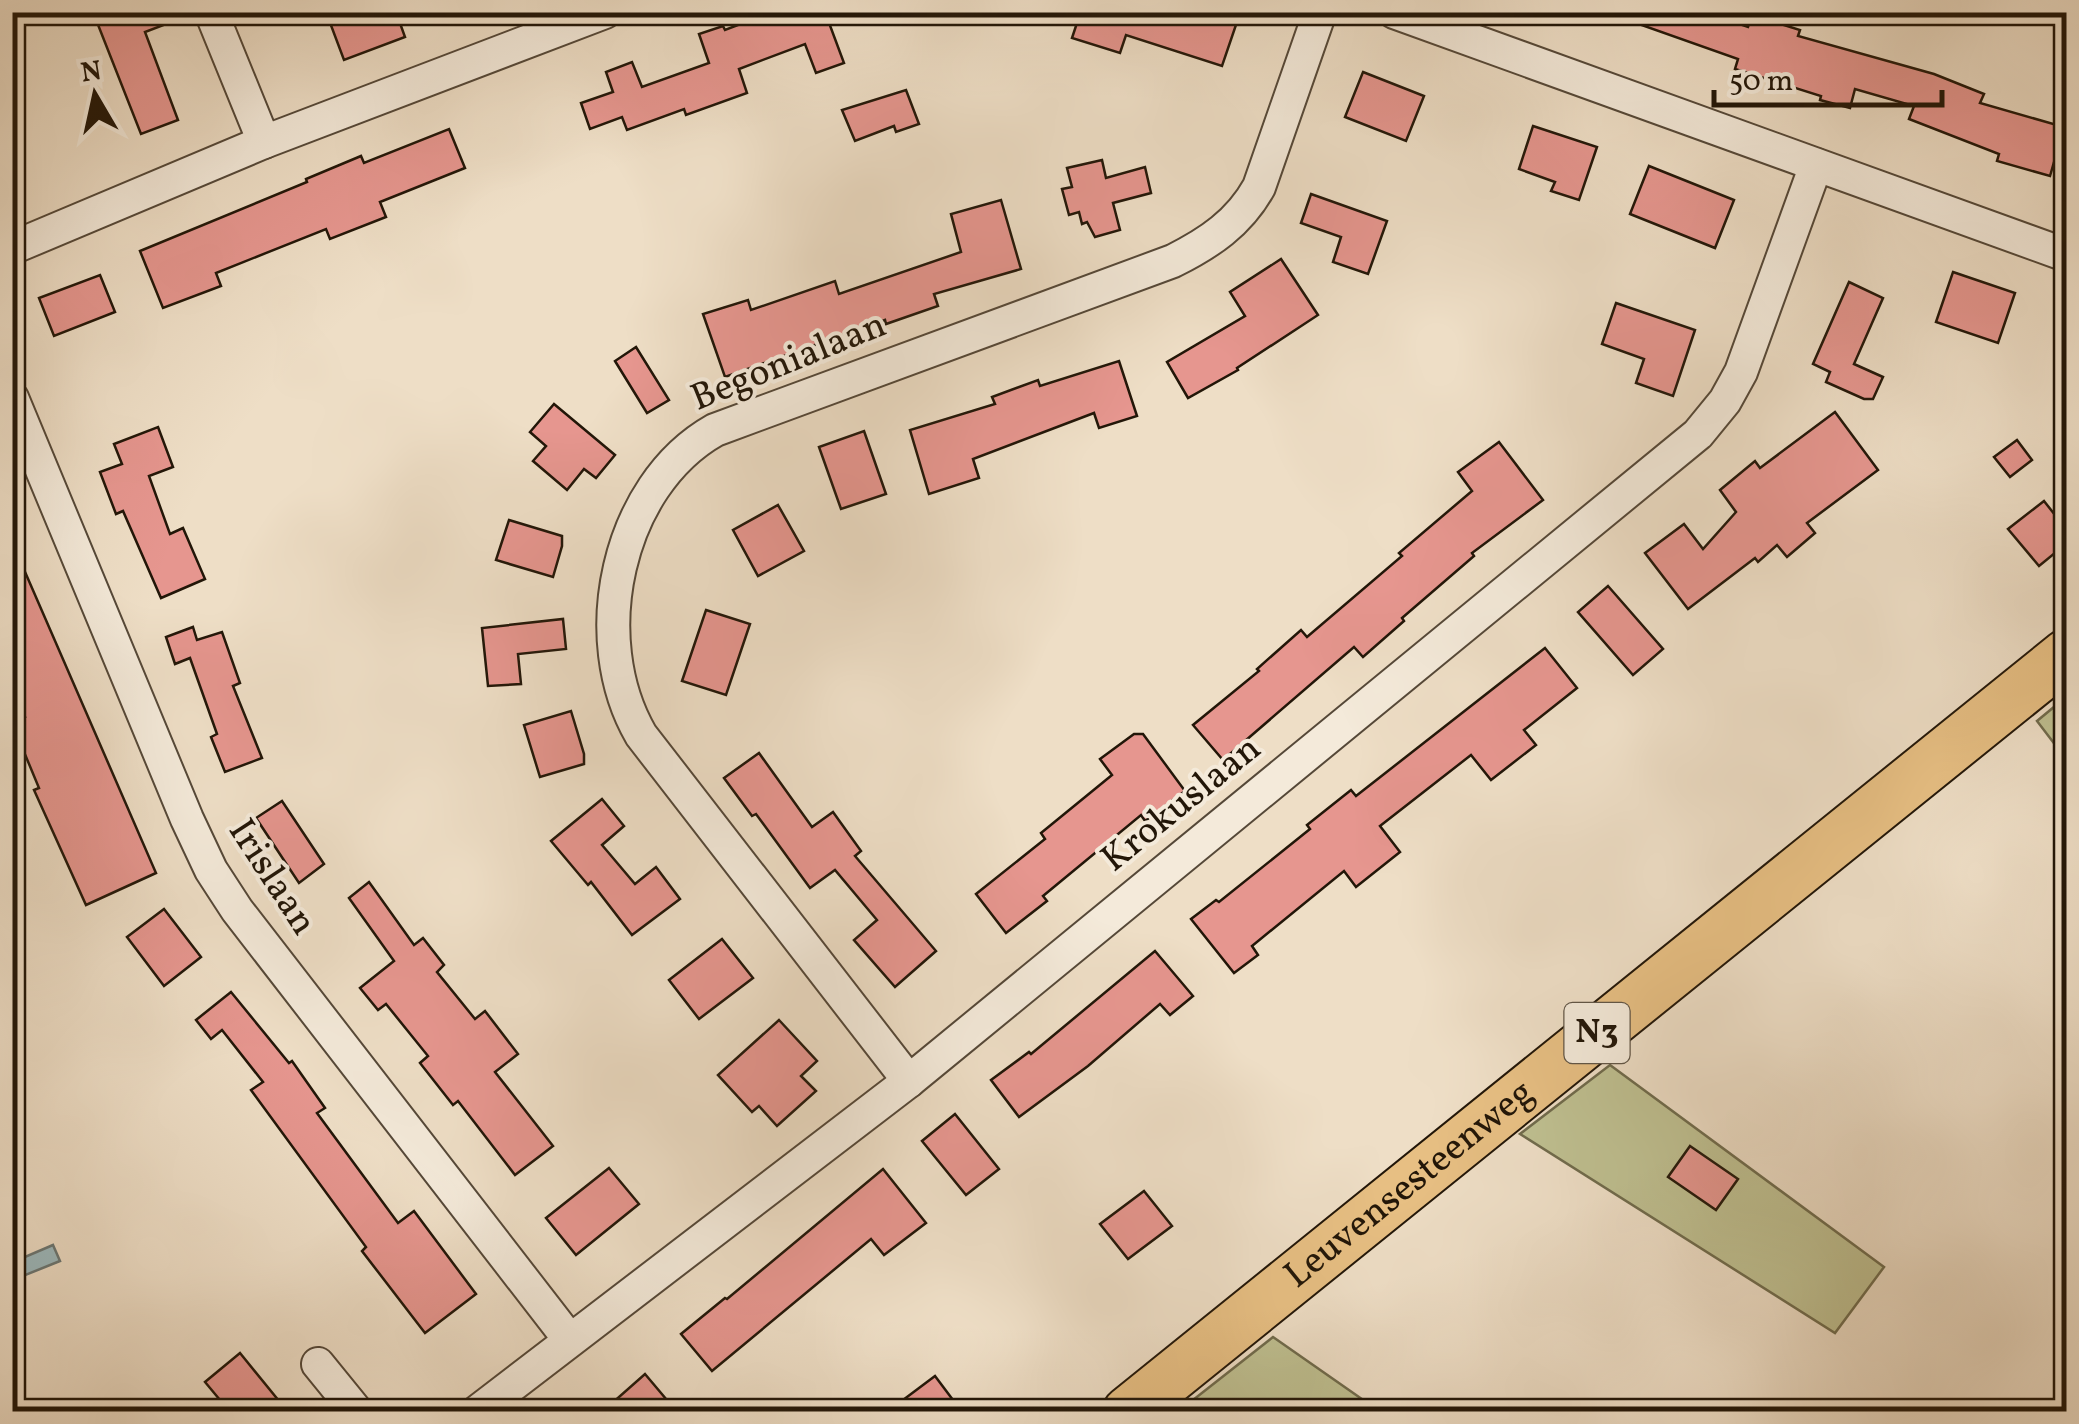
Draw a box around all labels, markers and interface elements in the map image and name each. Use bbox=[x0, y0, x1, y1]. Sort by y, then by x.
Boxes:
north arrow bbox=[45, 45, 145, 145]
scale bar bbox=[1714, 45, 1942, 107]
text: N bbox=[78, 52, 105, 94]
text: 50 m bbox=[1729, 61, 1793, 103]
street label: Begonialaan bbox=[683, 300, 895, 426]
street label: Krokuslaan bbox=[1091, 724, 1273, 886]
street label: Irislaan bbox=[214, 809, 328, 947]
road number: N3 bbox=[1564, 1003, 1630, 1063]
street label: Leuvensesteenweg bbox=[1274, 1068, 1546, 1302]

